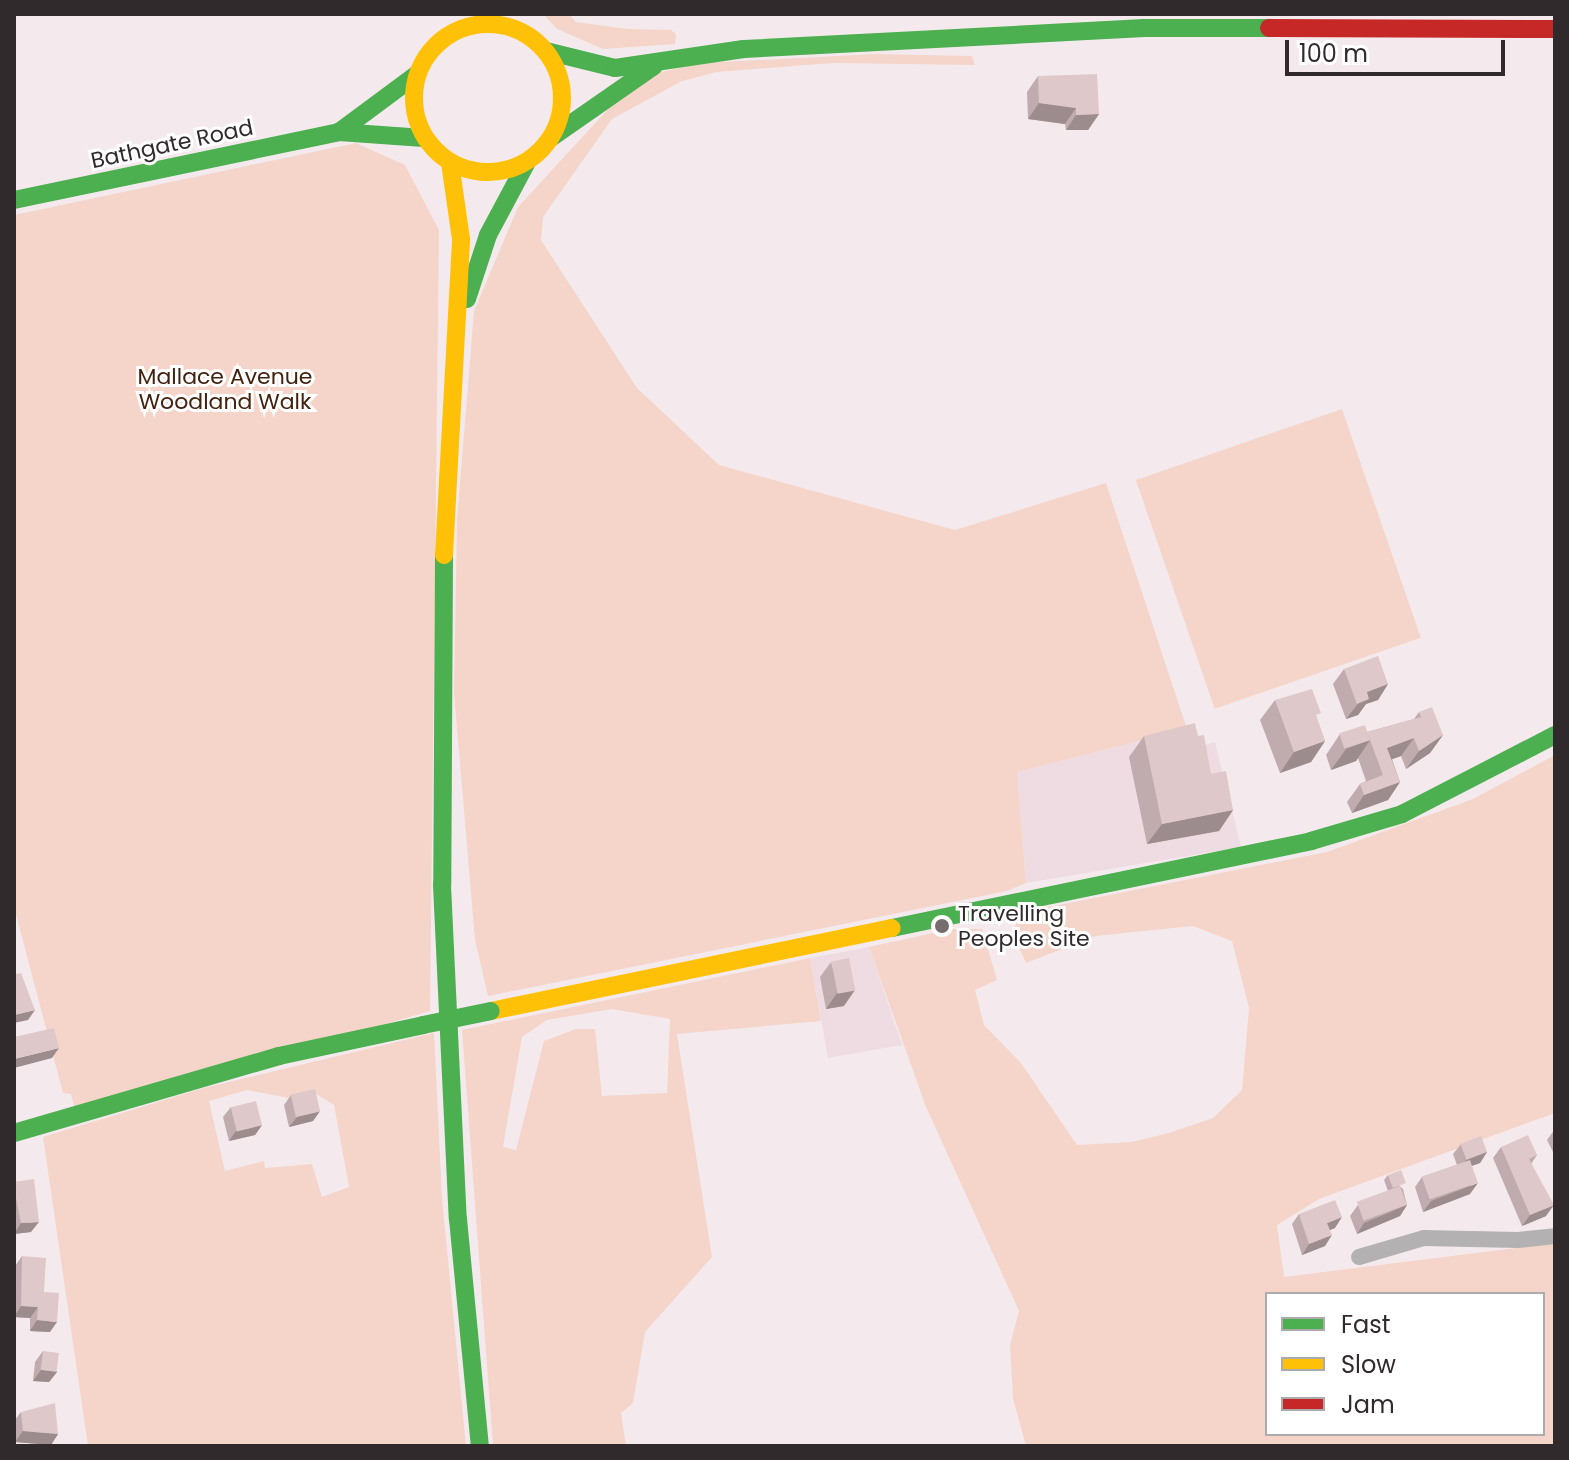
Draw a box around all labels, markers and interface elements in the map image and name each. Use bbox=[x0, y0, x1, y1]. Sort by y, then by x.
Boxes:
scale bar bbox=[1289, 24, 1509, 74]
text: 100 m bbox=[1299, 37, 1368, 70]
street label: Bathgate Road bbox=[89, 114, 255, 174]
park label: Mallace Avenue Woodland Walk bbox=[138, 363, 312, 414]
place label: Travelling Peoples Site bbox=[958, 900, 1090, 952]
marker: Travelling Peoples Site bbox=[933, 917, 951, 935]
legend bbox=[1265, 1292, 1545, 1436]
text: Fast bbox=[1341, 1308, 1391, 1341]
text: Slow bbox=[1341, 1348, 1396, 1381]
text: Jam bbox=[1341, 1388, 1395, 1421]

